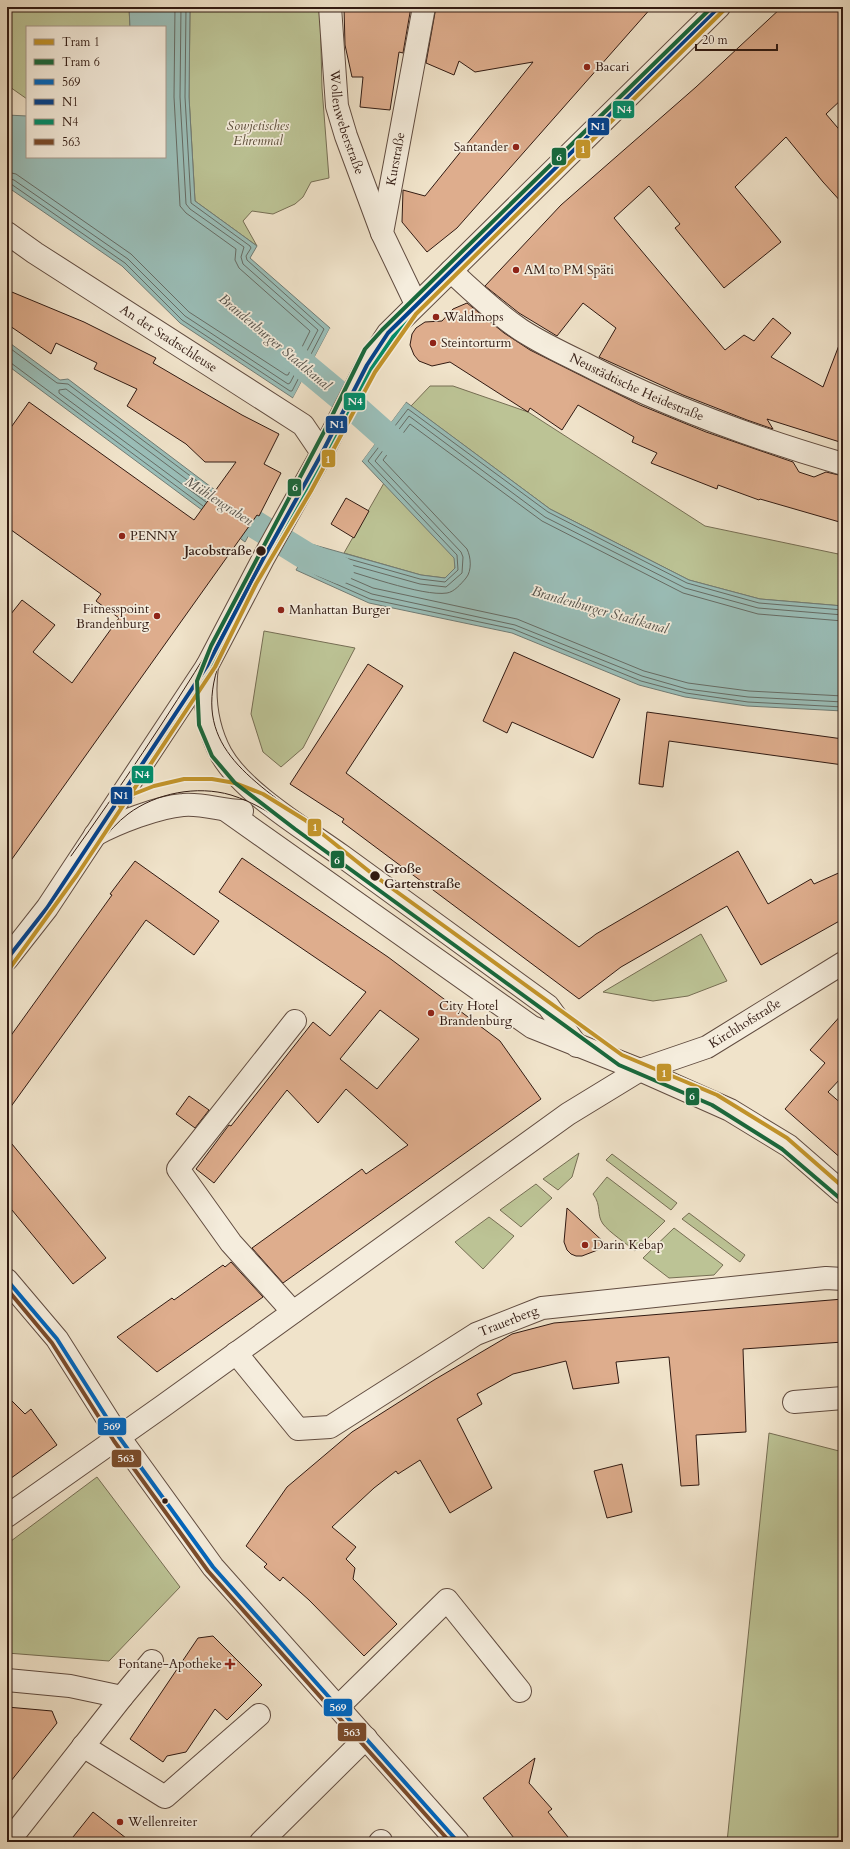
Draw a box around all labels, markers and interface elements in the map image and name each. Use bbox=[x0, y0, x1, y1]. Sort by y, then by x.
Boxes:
legend bbox=[26, 26, 166, 158]
scale bar bbox=[696, 26, 777, 52]
text: 20 m bbox=[702, 32, 729, 48]
text: Tram 1 bbox=[62, 34, 100, 50]
text: Tram 6 bbox=[62, 54, 100, 70]
place label: Bacari bbox=[595, 58, 630, 76]
marker: Bacari bbox=[582, 62, 592, 72]
street label: Wollenweberstraße bbox=[325, 68, 369, 177]
text: 569 bbox=[62, 74, 80, 90]
text: N1 bbox=[62, 94, 78, 110]
line badge: N4 bbox=[612, 100, 635, 119]
text: N4 bbox=[616, 102, 632, 117]
text: N4 bbox=[62, 114, 78, 130]
park label: Sowjetisches Ehrenmal bbox=[227, 117, 290, 150]
line badge: N1 bbox=[587, 117, 610, 136]
text: N1 bbox=[590, 119, 606, 134]
street label: Kurstraße bbox=[382, 131, 410, 187]
text: 563 bbox=[62, 134, 80, 150]
place label: Santander bbox=[454, 138, 508, 156]
line badge: 1 bbox=[575, 139, 591, 159]
marker: Santander bbox=[511, 142, 521, 152]
text: 1 bbox=[580, 142, 586, 157]
line badge: 6 bbox=[551, 147, 567, 166]
text: 6 bbox=[556, 150, 562, 165]
place label: AM to PM Späti bbox=[524, 261, 614, 279]
marker: AM to PM Späti bbox=[511, 265, 521, 275]
water label: Brandenburger Stadtkanal bbox=[215, 289, 336, 395]
street label: An der Stadtschleuse bbox=[116, 301, 221, 377]
place label: Waldmops bbox=[443, 308, 504, 326]
marker: Waldmops bbox=[431, 312, 441, 322]
place label: Steintorturm bbox=[441, 334, 511, 352]
marker: Steintorturm bbox=[428, 338, 438, 348]
street label: Neustädtische Heidestraße bbox=[567, 349, 707, 426]
line badge: N4 bbox=[343, 392, 366, 411]
text: N4 bbox=[347, 394, 363, 409]
line badge: N1 bbox=[325, 415, 348, 434]
text: N1 bbox=[329, 417, 345, 432]
line badge: 1 bbox=[321, 449, 336, 468]
text: 1 bbox=[325, 452, 331, 467]
water label: Mühlengraben bbox=[181, 472, 257, 530]
line badge: 6 bbox=[287, 478, 302, 497]
text: 6 bbox=[292, 480, 298, 495]
place label: PENNY bbox=[130, 527, 178, 545]
marker: PENNY bbox=[117, 531, 127, 541]
place label: Jacobstraße bbox=[182, 542, 252, 560]
marker: Jacobstraße bbox=[254, 544, 268, 558]
water label: Brandenburger Stadtkanal bbox=[530, 581, 672, 639]
place label: Fitnesspoint Brandenburg bbox=[76, 600, 150, 633]
place label: Manhattan Burger bbox=[289, 601, 391, 619]
marker: Manhattan Burger bbox=[276, 605, 286, 615]
marker: Fitnesspoint Brandenburg bbox=[152, 611, 162, 621]
line badge: N4 bbox=[131, 765, 154, 784]
text: N4 bbox=[134, 767, 150, 782]
line badge: N1 bbox=[110, 786, 133, 805]
text: N1 bbox=[113, 788, 129, 803]
line badge: 1 bbox=[307, 818, 322, 837]
text: 1 bbox=[312, 820, 318, 835]
line badge: 6 bbox=[330, 850, 345, 869]
text: 6 bbox=[334, 853, 340, 868]
place label: Große Gartenstraße bbox=[384, 860, 461, 893]
marker: Große Gartenstraße bbox=[368, 869, 382, 883]
street label: Kirchhofstraße bbox=[705, 994, 785, 1053]
place label: City Hotel Brandenburg bbox=[439, 997, 513, 1030]
marker: City Hotel Brandenburg bbox=[426, 1008, 436, 1018]
line badge: 1 bbox=[656, 1063, 672, 1082]
text: 1 bbox=[661, 1066, 667, 1081]
line badge: 6 bbox=[685, 1087, 700, 1106]
text: 6 bbox=[689, 1089, 695, 1104]
place label: Darin Kebap bbox=[593, 1236, 664, 1254]
marker: Darin Kebap bbox=[580, 1240, 590, 1250]
street label: Trauerberg bbox=[476, 1301, 541, 1341]
line badge: 569 bbox=[97, 1417, 127, 1436]
text: 569 bbox=[104, 1419, 121, 1434]
line badge: 563 bbox=[111, 1449, 142, 1468]
text: 563 bbox=[118, 1451, 135, 1466]
unlabelled marker bbox=[160, 1496, 170, 1506]
place label: Fontane-Apotheke bbox=[118, 1655, 222, 1673]
marker: Fontane-Apotheke bbox=[225, 1659, 235, 1669]
line badge: 569 bbox=[323, 1698, 353, 1717]
text: 569 bbox=[330, 1700, 347, 1715]
line badge: 563 bbox=[337, 1722, 367, 1742]
text: 563 bbox=[344, 1725, 361, 1740]
place label: Wellenreiter bbox=[127, 1813, 197, 1831]
marker: Wellenreiter bbox=[115, 1817, 125, 1827]

